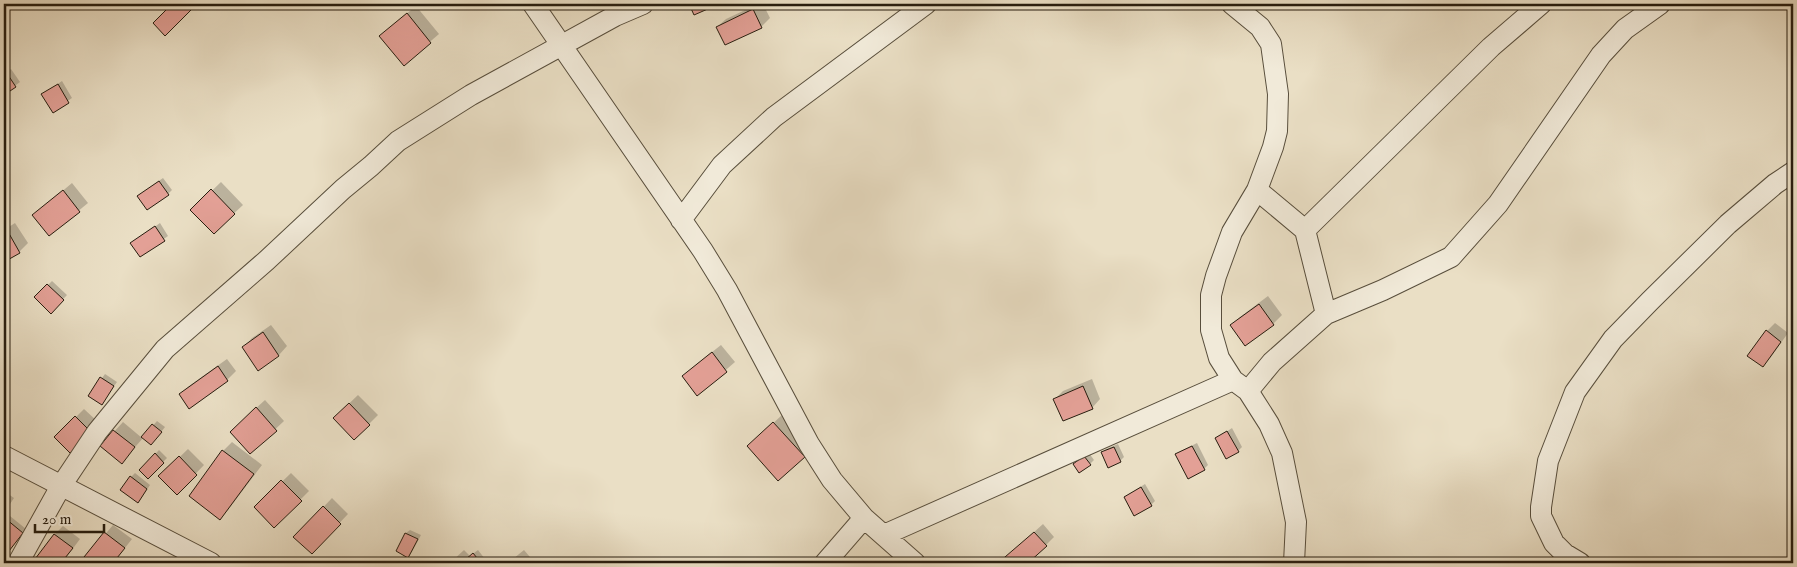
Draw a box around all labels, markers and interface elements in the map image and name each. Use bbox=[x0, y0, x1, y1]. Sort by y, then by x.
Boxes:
scale bar bbox=[35, 502, 104, 534]
text: 20 m bbox=[42, 510, 72, 529]

